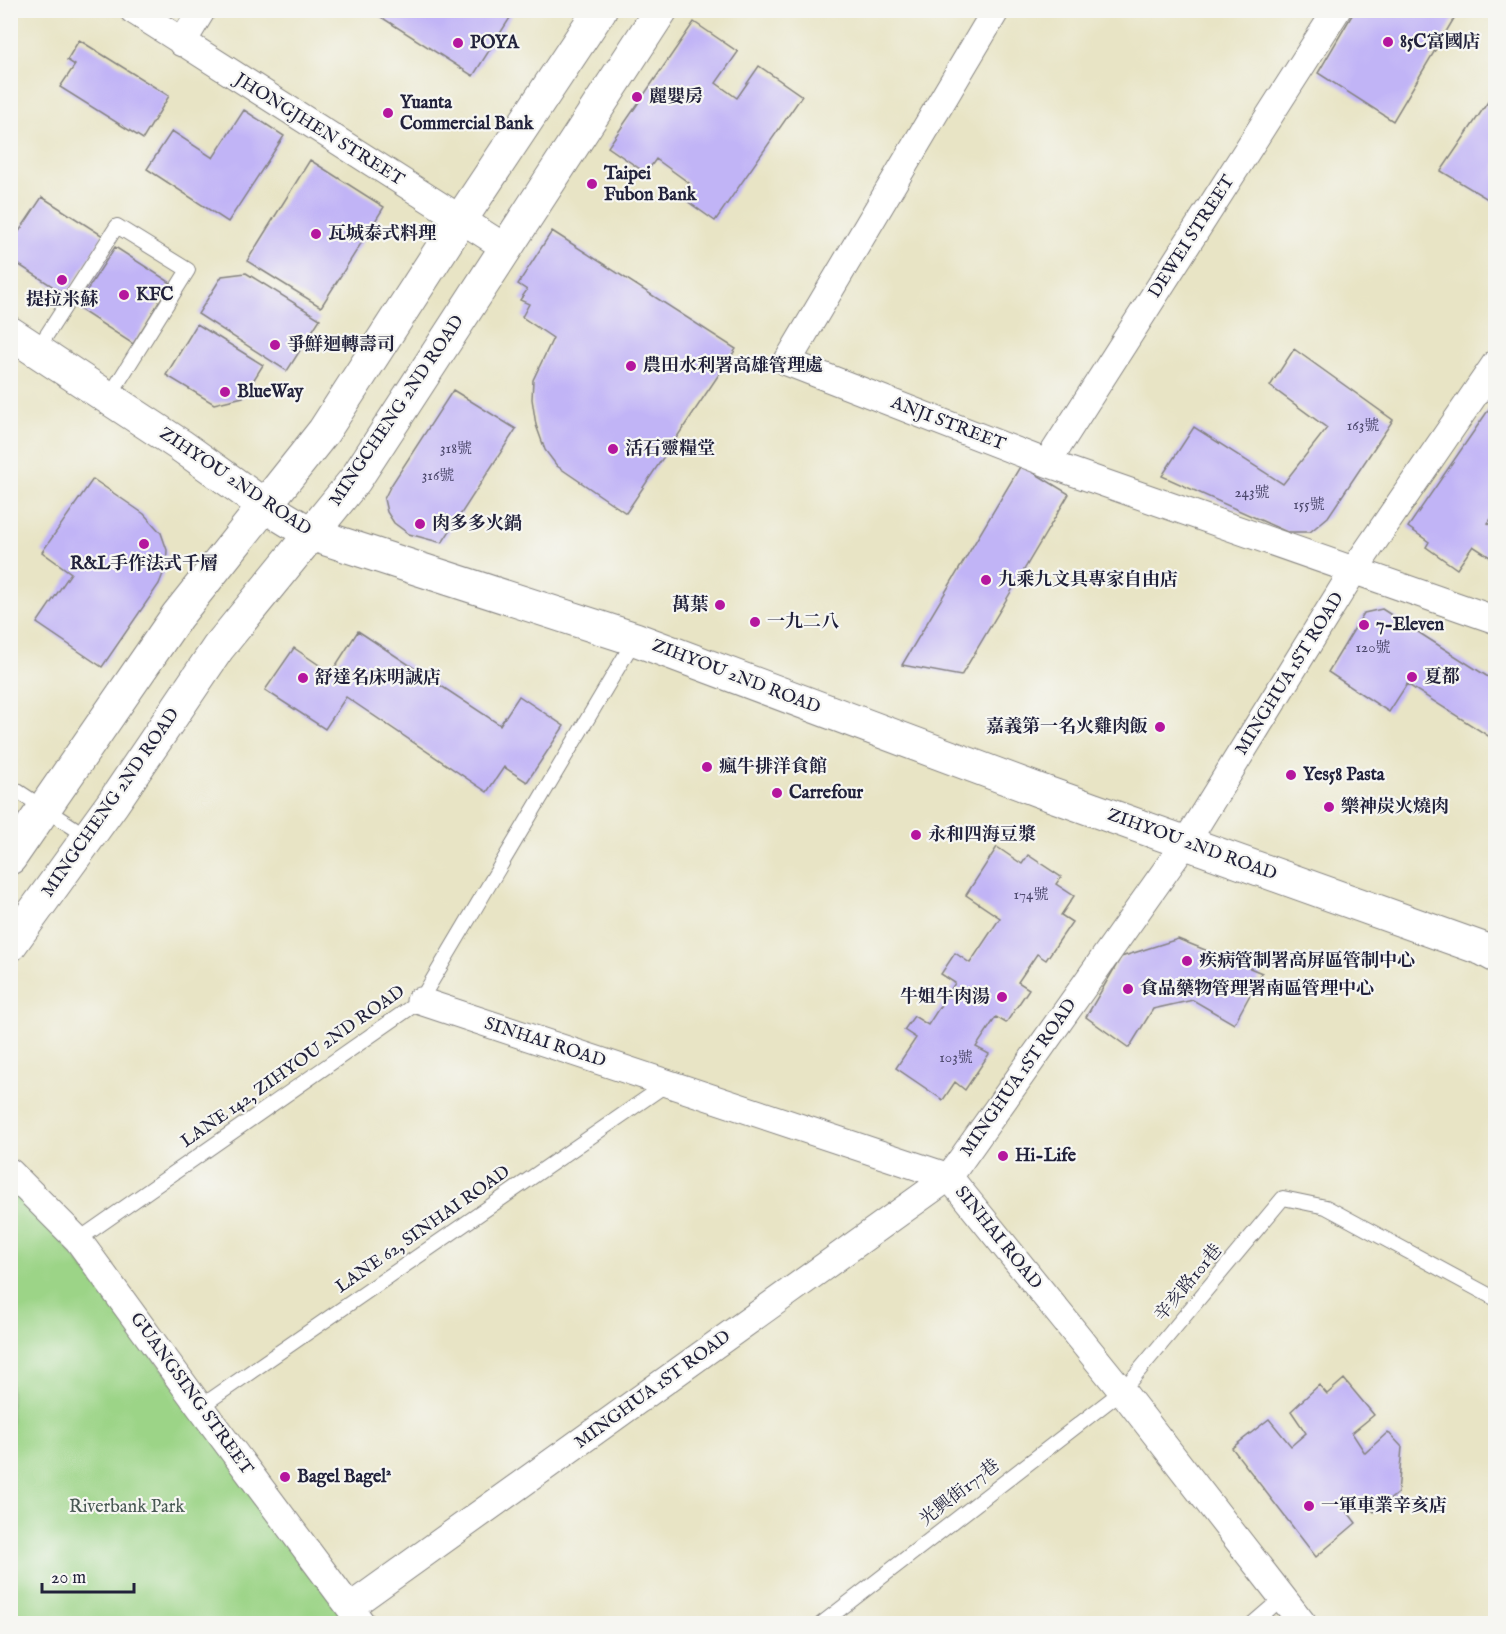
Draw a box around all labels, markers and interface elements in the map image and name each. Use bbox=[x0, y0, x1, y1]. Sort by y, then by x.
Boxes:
place label: 85C富國店 bbox=[1400, 31, 1480, 54]
place label: POYA bbox=[470, 32, 520, 55]
marker: 85C富國店 bbox=[1381, 35, 1395, 49]
marker: POYA bbox=[451, 36, 465, 50]
street label: JHONGJHEN STREET bbox=[228, 67, 408, 192]
place label: 麗嬰房 bbox=[649, 86, 703, 109]
marker: 麗嬰房 bbox=[630, 90, 644, 104]
place label: Yuanta Commercial Bank bbox=[400, 92, 535, 136]
marker: Yuanta Commercial Bank bbox=[381, 106, 395, 120]
place label: Taipei Fubon Bank bbox=[603, 163, 698, 207]
street label: DEWEI STREET bbox=[1144, 171, 1240, 303]
marker: Taipei Fubon Bank bbox=[585, 177, 599, 191]
place label: 瓦城泰式料理 bbox=[328, 223, 437, 246]
marker: 瓦城泰式料理 bbox=[309, 227, 323, 241]
marker: 提拉米蘇 bbox=[55, 273, 69, 287]
place label: KFC bbox=[136, 284, 173, 307]
marker: KFC bbox=[117, 288, 131, 302]
place label: 提拉米蘇 bbox=[26, 289, 99, 312]
street label: MINGCHENG 2ND ROAD bbox=[324, 311, 470, 511]
place label: 爭鮮迴轉壽司 bbox=[287, 334, 395, 357]
marker: 爭鮮迴轉壽司 bbox=[268, 338, 282, 352]
place label: 農田水利署高雄管理處 bbox=[643, 355, 823, 378]
marker: 農田水利署高雄管理處 bbox=[624, 359, 638, 373]
place label: BlueWay bbox=[237, 381, 304, 404]
marker: BlueWay bbox=[218, 385, 232, 399]
street label: ANJI STREET bbox=[887, 391, 1008, 456]
house number: 163號 bbox=[1347, 416, 1379, 435]
street label: ZIHYOU 2ND ROAD bbox=[154, 423, 316, 541]
place label: 活石靈糧堂 bbox=[625, 438, 715, 461]
house number: 318號 bbox=[440, 439, 472, 458]
marker: 活石靈糧堂 bbox=[606, 442, 620, 456]
house number: 316號 bbox=[422, 466, 454, 485]
house number: 243號 bbox=[1235, 483, 1270, 502]
house number: 155號 bbox=[1293, 495, 1325, 514]
place label: 肉多多火鍋 bbox=[432, 513, 522, 536]
marker: 肉多多火鍋 bbox=[413, 517, 427, 531]
marker: R&L手作法式千層 bbox=[137, 537, 151, 551]
place label: R&L手作法式千層 bbox=[70, 553, 218, 576]
place label: 九乘九文具專家自由店 bbox=[998, 569, 1178, 592]
marker: 九乘九文具專家自由店 bbox=[979, 573, 993, 587]
street label: MINGHUA 1ST ROAD bbox=[1231, 588, 1349, 760]
place label: 萬葉 bbox=[672, 594, 708, 617]
marker: 萬葉 bbox=[713, 598, 727, 612]
place label: 一九二八 bbox=[767, 611, 839, 634]
place label: 7-Eleven bbox=[1376, 614, 1445, 637]
marker: 一九二八 bbox=[748, 615, 762, 629]
marker: 7-Eleven bbox=[1357, 618, 1371, 632]
street label: ZIHYOU 2ND ROAD bbox=[648, 634, 824, 720]
house number: 120號 bbox=[1356, 638, 1391, 657]
place label: 夏都 bbox=[1424, 666, 1460, 689]
place label: 舒達名床明誠店 bbox=[315, 667, 441, 690]
marker: 夏都 bbox=[1405, 670, 1419, 684]
marker: 舒達名床明誠店 bbox=[296, 671, 310, 685]
street label: MINGCHENG 2ND ROAD bbox=[37, 704, 185, 902]
place label: 嘉義第一名火雞肉飯 bbox=[986, 716, 1148, 739]
marker: 嘉義第一名火雞肉飯 bbox=[1153, 720, 1167, 734]
place label: 瘋牛排洋食館 bbox=[719, 756, 827, 779]
marker: 瘋牛排洋食館 bbox=[700, 760, 714, 774]
place label: Yes58 Pasta bbox=[1303, 764, 1386, 787]
marker: Yes58 Pasta bbox=[1284, 768, 1298, 782]
place label: Carrefour bbox=[789, 782, 864, 805]
marker: Carrefour bbox=[770, 786, 784, 800]
place label: 樂神炭火燒肉 bbox=[1341, 796, 1449, 819]
marker: 樂神炭火燒肉 bbox=[1322, 800, 1336, 814]
street label: ZIHYOU 2ND ROAD bbox=[1104, 804, 1280, 886]
place label: 永和四海豆漿 bbox=[928, 824, 1036, 847]
marker: 永和四海豆漿 bbox=[909, 828, 923, 842]
house number: 174號 bbox=[1014, 885, 1048, 904]
place label: 疾病管制署高屏區管制中心 bbox=[1199, 950, 1415, 973]
marker: 疾病管制署高屏區管制中心 bbox=[1180, 954, 1194, 968]
place label: 食品藥物管理署南區管理中心 bbox=[1140, 978, 1374, 1001]
street label: LANE 142, ZIHYOU 2ND ROAD bbox=[177, 981, 409, 1153]
marker: 食品藥物管理署南區管理中心 bbox=[1121, 982, 1135, 996]
place label: 牛姐牛肉湯 bbox=[900, 986, 990, 1009]
marker: 牛姐牛肉湯 bbox=[995, 990, 1009, 1004]
street label: MINGHUA 1ST ROAD bbox=[956, 995, 1082, 1161]
street label: SINHAI ROAD bbox=[481, 1013, 609, 1073]
house number: 103號 bbox=[939, 1048, 973, 1067]
place label: Hi-Life bbox=[1015, 1145, 1077, 1168]
marker: Hi-Life bbox=[996, 1149, 1010, 1163]
street label: LANE 62, SINHAI ROAD bbox=[331, 1161, 515, 1299]
street label: SINHAI ROAD bbox=[949, 1182, 1047, 1294]
street label: 辛亥路101巷 bbox=[1150, 1240, 1228, 1326]
street label: GUANGSING STREET bbox=[124, 1308, 258, 1480]
street label: MINGHUA 1ST ROAD bbox=[570, 1326, 736, 1454]
street label: 光興街177巷 bbox=[915, 1455, 1005, 1531]
place label: Bagel Bagel² bbox=[297, 1466, 391, 1489]
marker: Bagel Bagel² bbox=[278, 1470, 292, 1484]
place label: 一軍車業辛亥店 bbox=[1321, 1495, 1447, 1518]
park label: Riverbank Park bbox=[69, 1496, 185, 1519]
marker: 一軍車業辛亥店 bbox=[1302, 1499, 1316, 1513]
scale bar bbox=[42, 1556, 134, 1594]
text: 20 m bbox=[51, 1567, 86, 1590]

